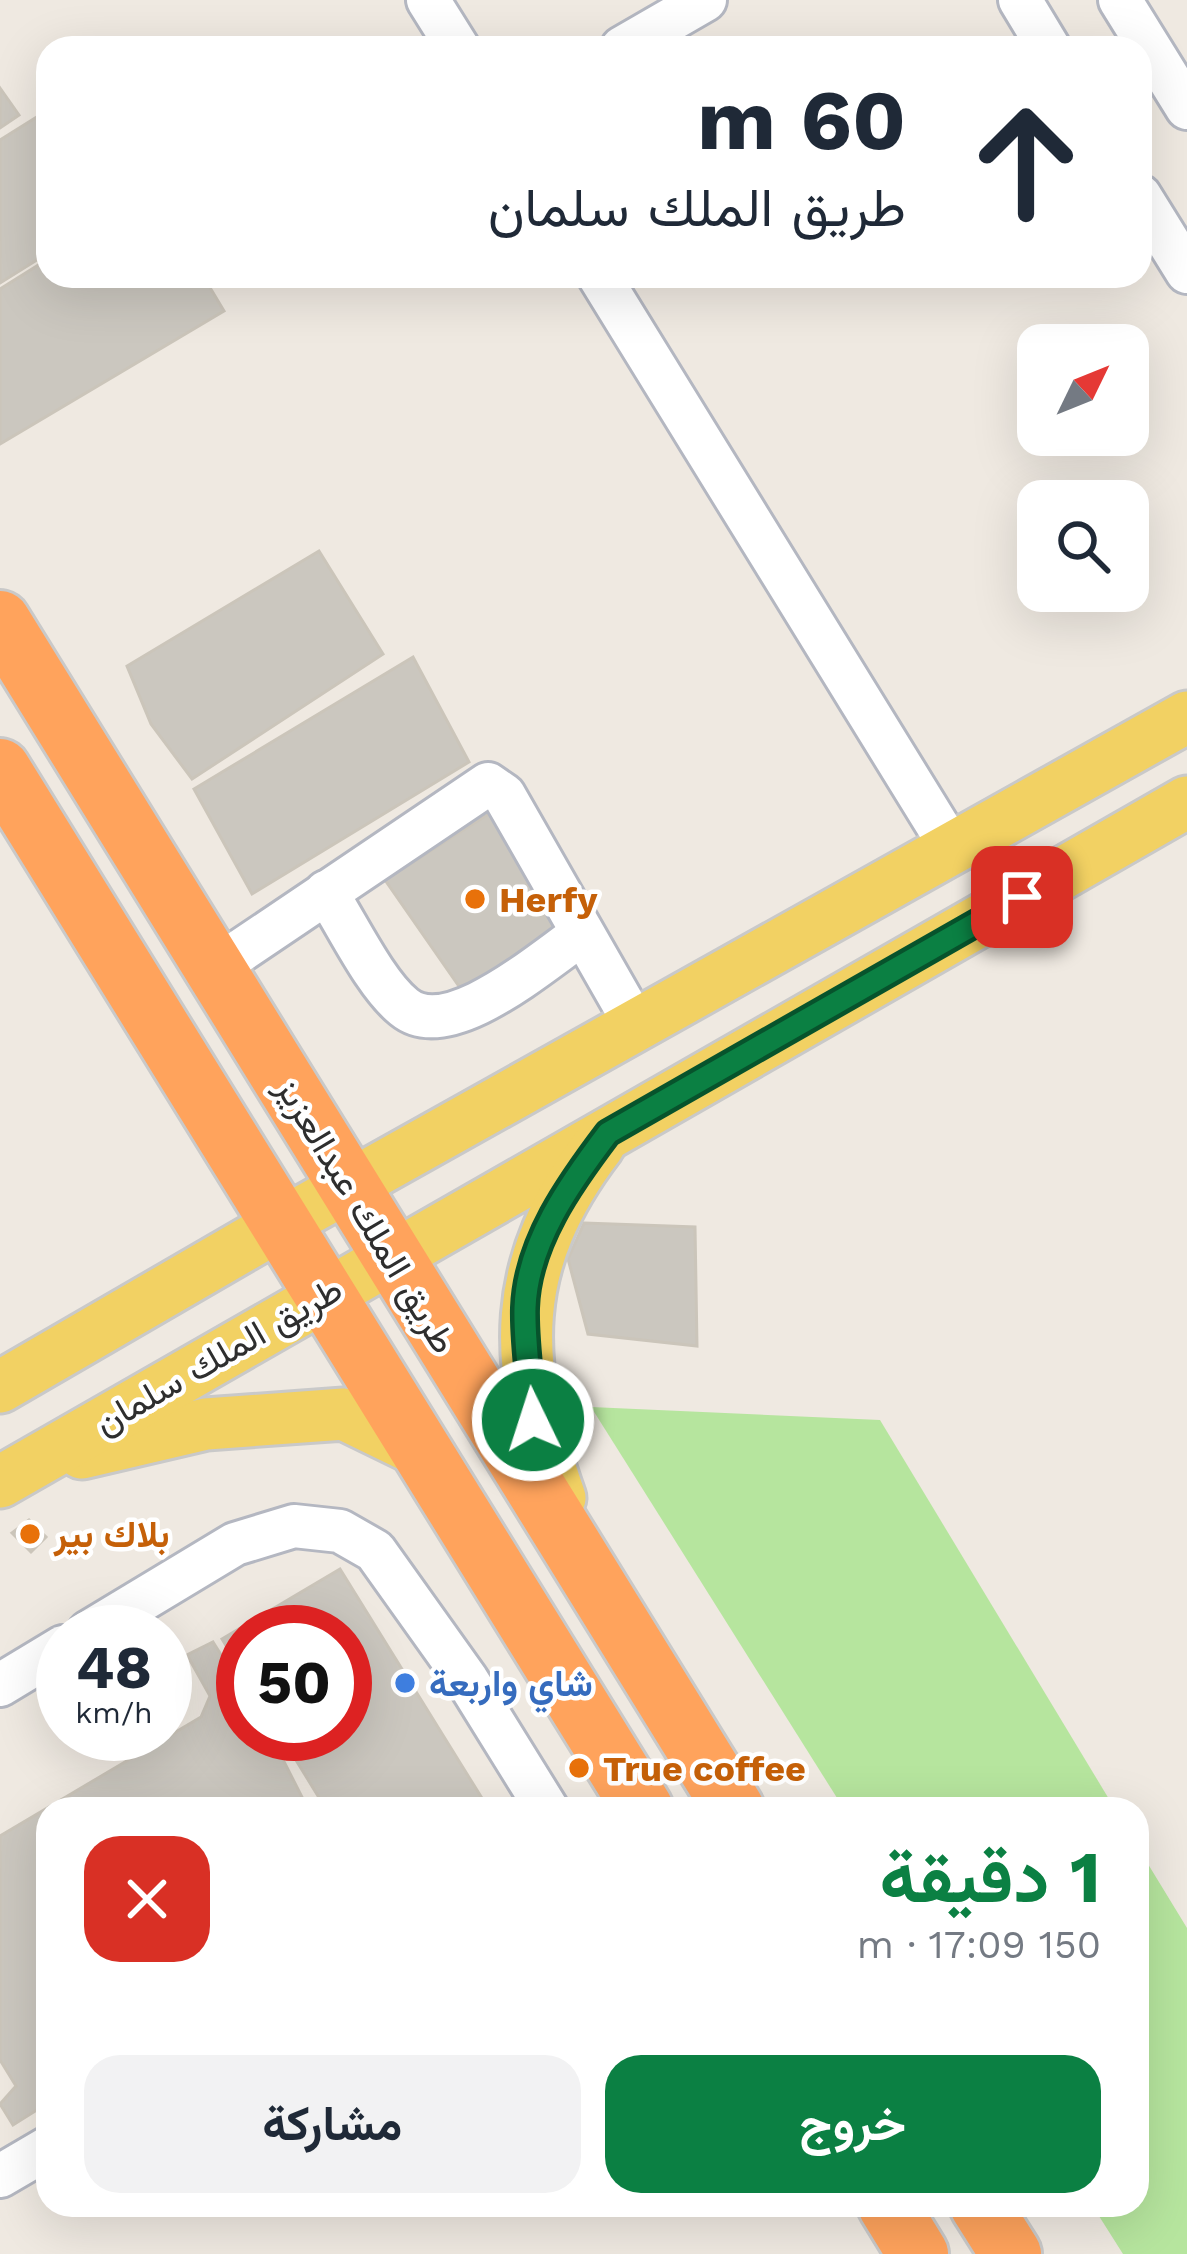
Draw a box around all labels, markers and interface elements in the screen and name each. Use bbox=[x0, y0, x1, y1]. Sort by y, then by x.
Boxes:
text: 60 m bbox=[697, 71, 906, 169]
icon: ahead bbox=[948, 84, 1104, 240]
text: طريق الملك سلمان bbox=[488, 176, 906, 239]
north arrow bbox=[1017, 324, 1149, 456]
map controls bbox=[1017, 324, 1149, 612]
button: search bbox=[1017, 480, 1149, 612]
pin bbox=[971, 846, 1073, 948]
icon: arrive bbox=[989, 864, 1055, 930]
place label: Herfy bbox=[499, 879, 598, 921]
marker: Herfy bbox=[462, 886, 488, 912]
street label: طريق الملك عبدالعزيز bbox=[266, 1069, 465, 1362]
street label: طريق الملك سلمان bbox=[87, 1268, 350, 1445]
position arrow bbox=[470, 1357, 596, 1483]
place label: بلاك بير bbox=[53, 1514, 169, 1557]
marker: بلاك بير bbox=[17, 1521, 43, 1547]
speed limit sign: 50 bbox=[216, 1605, 372, 1761]
text: 48 bbox=[76, 1632, 152, 1703]
place label: شاي واربعة bbox=[429, 1663, 593, 1713]
marker: شاي واربعة bbox=[392, 1670, 418, 1696]
text: km/h bbox=[75, 1695, 153, 1730]
place label: True coffee bbox=[603, 1748, 806, 1790]
marker: True coffee bbox=[566, 1755, 592, 1781]
text: 1 دقيقة bbox=[880, 1835, 1101, 1919]
button: close bbox=[84, 1836, 210, 1962]
text: 150 m · 17:09 bbox=[857, 1922, 1101, 1967]
button: مشاركة bbox=[84, 2055, 581, 2193]
button: خروج bbox=[605, 2055, 1101, 2193]

